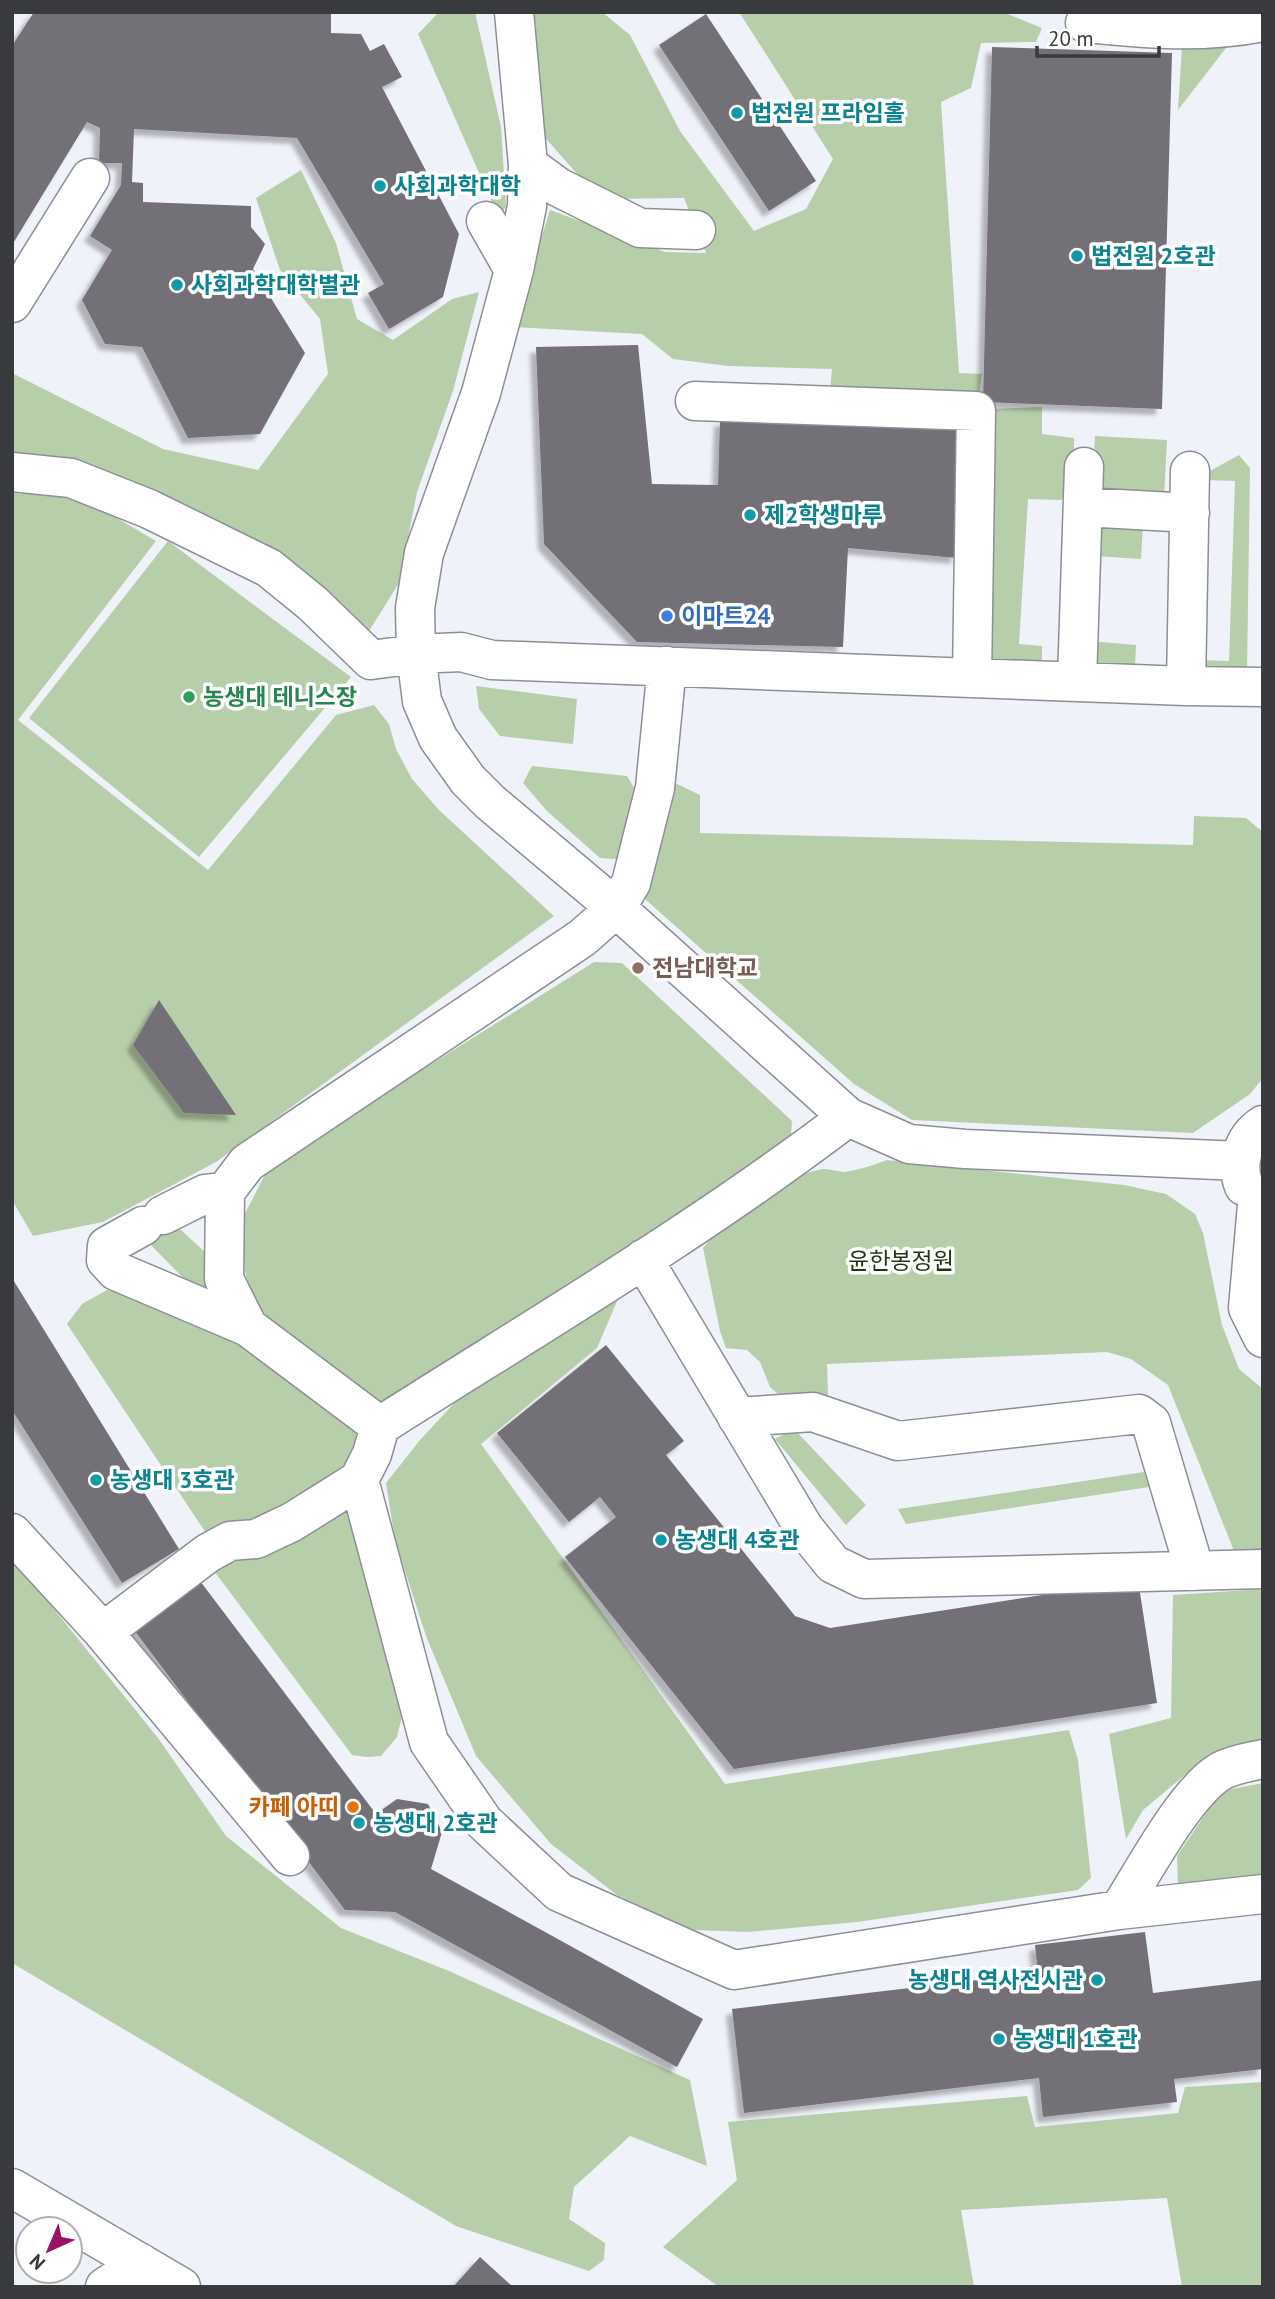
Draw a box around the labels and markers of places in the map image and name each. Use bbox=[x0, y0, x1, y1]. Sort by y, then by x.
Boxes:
place label: 법전원 프라임홀 bbox=[751, 98, 905, 127]
marker: 법전원 프라임홀 bbox=[729, 105, 745, 121]
place label: 사회과학대학 bbox=[394, 171, 521, 200]
marker: 사회과학대학 bbox=[372, 178, 388, 194]
place label: 법전원 2호관 bbox=[1091, 241, 1216, 270]
marker: 법전원 2호관 bbox=[1069, 248, 1085, 264]
place label: 사회과학대학별관 bbox=[191, 270, 360, 299]
marker: 사회과학대학별관 bbox=[169, 277, 185, 293]
place label: 제2학생마루 bbox=[764, 500, 883, 529]
marker: 제2학생마루 bbox=[742, 507, 758, 523]
place label: 이마트24 bbox=[681, 601, 771, 630]
marker: 이마트24 bbox=[659, 608, 675, 624]
place label: 농생대 테니스장 bbox=[203, 682, 357, 711]
marker: 농생대 테니스장 bbox=[181, 689, 197, 705]
place label: 전남대학교 bbox=[652, 953, 758, 982]
marker: 전남대학교 bbox=[630, 960, 646, 976]
place label: 농생대 3호관 bbox=[110, 1465, 235, 1494]
marker: 농생대 3호관 bbox=[88, 1472, 104, 1488]
place label: 농생대 4호관 bbox=[675, 1525, 800, 1554]
marker: 농생대 4호관 bbox=[653, 1532, 669, 1548]
place label: 카페 아띠 bbox=[249, 1792, 339, 1821]
marker: 카페 아띠 bbox=[345, 1799, 361, 1815]
place label: 농생대 2호관 bbox=[373, 1808, 498, 1837]
marker: 농생대 2호관 bbox=[351, 1815, 367, 1831]
place label: 농생대 역사전시관 bbox=[908, 1965, 1083, 1994]
marker: 농생대 역사전시관 bbox=[1089, 1972, 1105, 1988]
place label: 농생대 1호관 bbox=[1013, 2024, 1138, 2053]
marker: 농생대 1호관 bbox=[991, 2031, 1007, 2047]

